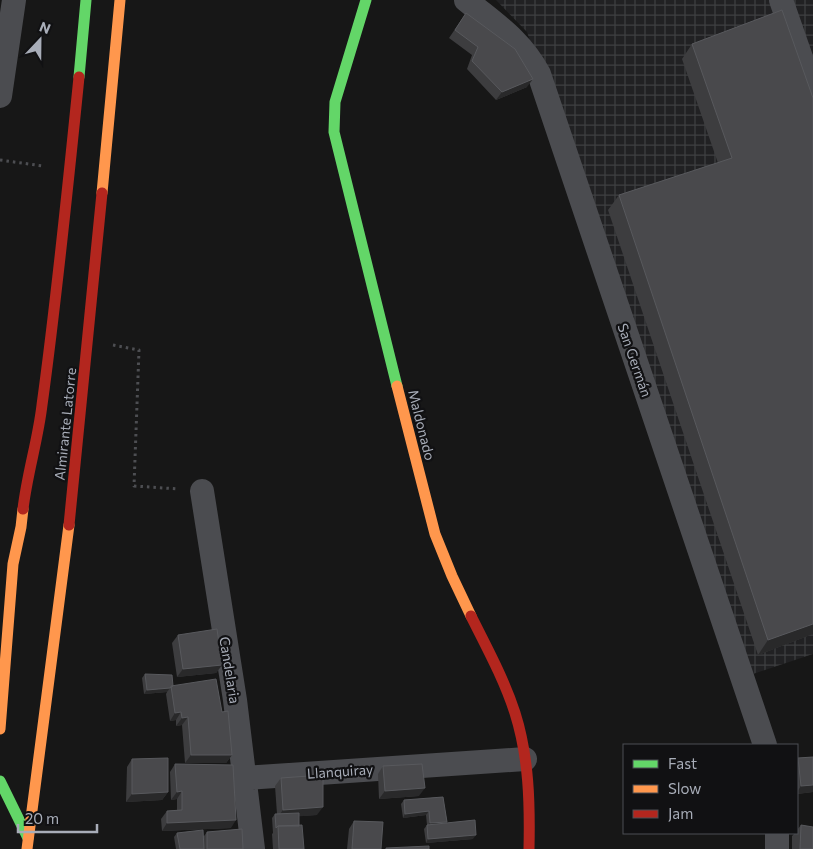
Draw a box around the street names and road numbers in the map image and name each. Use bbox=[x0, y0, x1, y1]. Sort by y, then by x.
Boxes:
street label: San Germán bbox=[614, 321, 656, 399]
street label: Almirante Latorre bbox=[51, 367, 79, 481]
street label: Maldonado bbox=[405, 388, 439, 462]
street label: Candelaria bbox=[216, 635, 244, 705]
street label: Llanquiray bbox=[306, 760, 374, 782]

